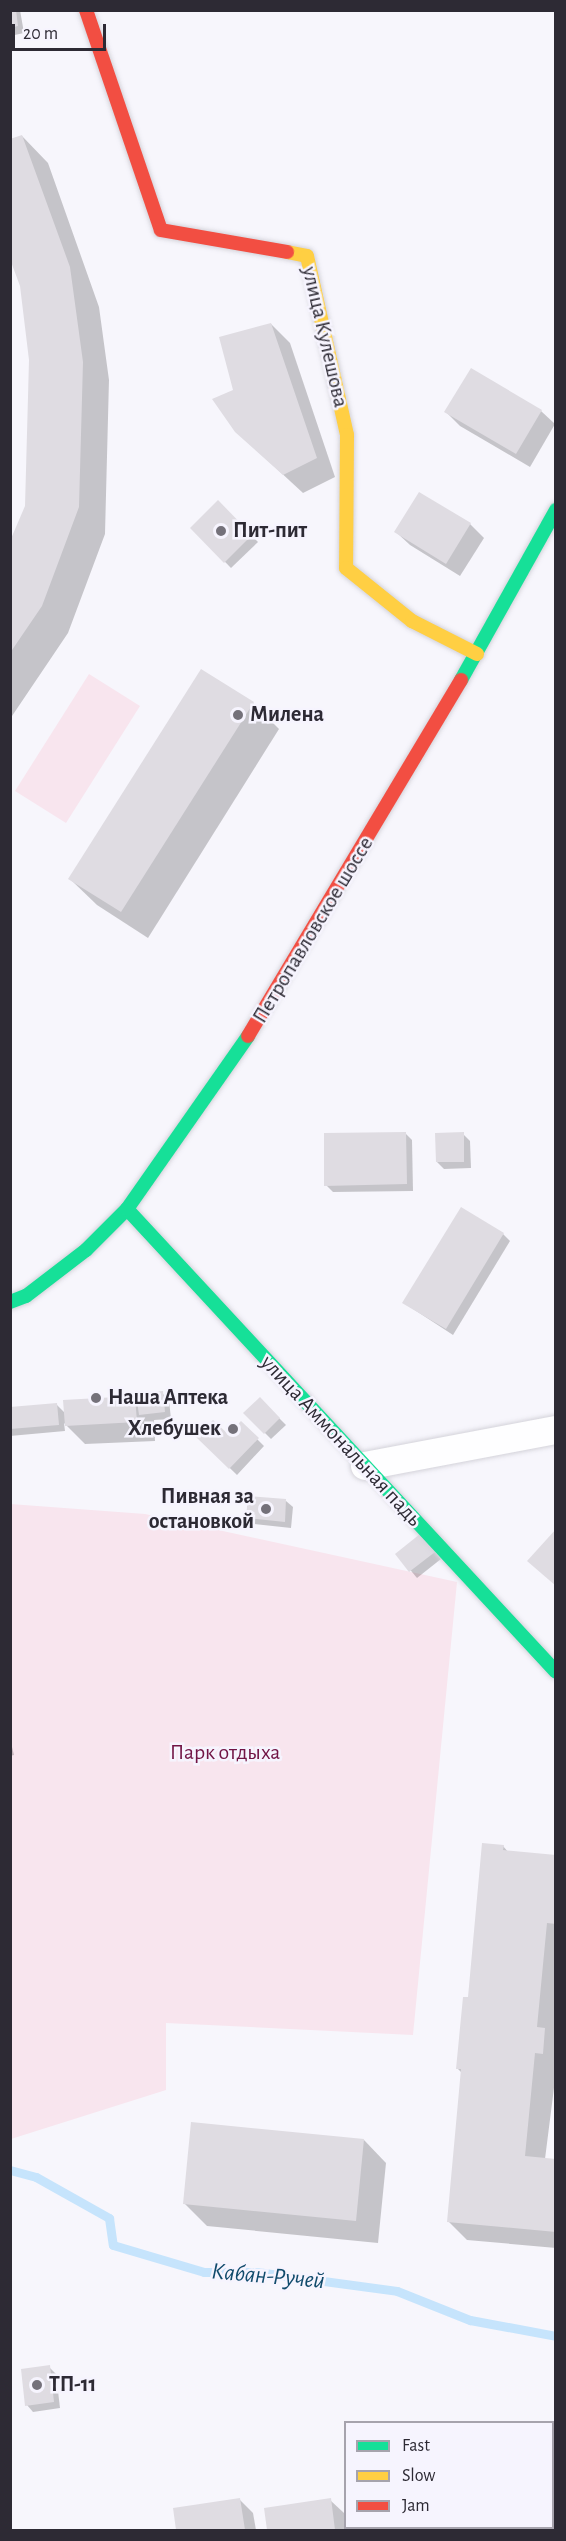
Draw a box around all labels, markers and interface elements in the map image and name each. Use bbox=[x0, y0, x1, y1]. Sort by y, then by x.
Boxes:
scale bar bbox=[15, 12, 110, 50]
text: 20 m bbox=[23, 25, 58, 43]
street label: улица Кулешова bbox=[296, 264, 354, 410]
place label: Пит-пит bbox=[233, 518, 307, 544]
marker: Пит-пит bbox=[214, 524, 228, 538]
place label: Милена bbox=[250, 702, 324, 728]
marker: Милена bbox=[231, 708, 245, 722]
street label: Петропавловское шоссе bbox=[247, 832, 379, 1028]
street label: улица Аммональная падь bbox=[255, 1350, 427, 1532]
place label: Наша Аптека bbox=[108, 1385, 228, 1411]
marker: Наша Аптека bbox=[89, 1391, 103, 1405]
place label: Хлебушек bbox=[128, 1416, 221, 1442]
marker: Хлебушек bbox=[226, 1422, 240, 1436]
place label: Пивная за остановкой bbox=[149, 1483, 254, 1534]
marker: Пивная за остановкой bbox=[259, 1502, 273, 1516]
park label: Парк отдыха bbox=[170, 1740, 280, 1766]
water label: Кабан-Ручей bbox=[210, 2258, 326, 2296]
place label: ТП-11 bbox=[49, 2372, 96, 2398]
marker: ТП-11 bbox=[30, 2378, 44, 2392]
legend bbox=[344, 2421, 554, 2529]
text: Fast bbox=[402, 2437, 430, 2455]
text: Slow bbox=[402, 2467, 435, 2485]
text: Jam bbox=[402, 2497, 430, 2515]

